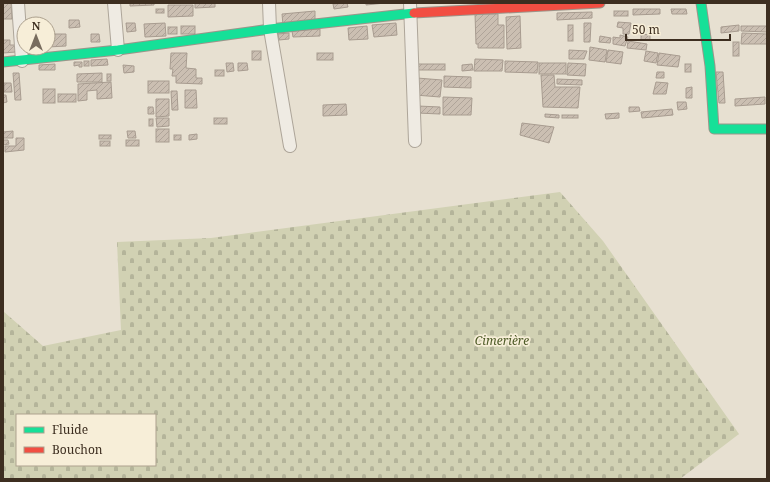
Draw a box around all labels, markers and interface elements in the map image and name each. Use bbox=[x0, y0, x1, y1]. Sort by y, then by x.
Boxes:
north arrow bbox=[16, 16, 56, 56]
scale bar bbox=[626, 16, 730, 42]
text: N bbox=[32, 18, 41, 33]
text: 50 m bbox=[632, 21, 660, 38]
park label: Cimerière bbox=[475, 332, 529, 349]
legend bbox=[16, 414, 156, 466]
text: Fluide bbox=[52, 421, 88, 438]
text: Bouchon bbox=[52, 441, 103, 458]

